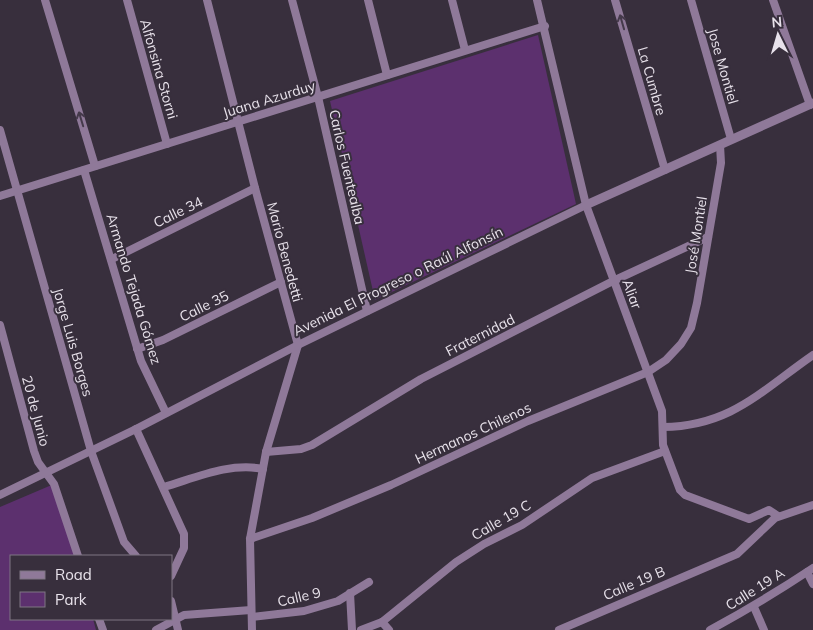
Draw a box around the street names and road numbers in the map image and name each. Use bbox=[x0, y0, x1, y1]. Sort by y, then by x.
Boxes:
street label: Alfonsina Storni bbox=[136, 17, 182, 121]
street label: Jose Montiel bbox=[704, 26, 742, 106]
street label: La Cumbre bbox=[634, 45, 670, 117]
street label: Juana Azurduy bbox=[221, 76, 318, 122]
street label: Carlos Fuentealba bbox=[325, 108, 369, 226]
street label: Calle 34 bbox=[150, 192, 206, 232]
street label: José Montiel bbox=[681, 195, 711, 275]
street label: Mario Benedetti bbox=[263, 200, 307, 304]
street label: Armando Tejada Gómez bbox=[102, 211, 166, 367]
street label: Avenida El Progreso o Raúl Alfonsín bbox=[290, 222, 506, 340]
street label: Aliar bbox=[618, 277, 646, 312]
street label: Jorge Luis Borges bbox=[49, 286, 97, 399]
street label: Calle 35 bbox=[176, 286, 232, 326]
street label: Fraternidad bbox=[442, 310, 518, 360]
street label: 20 de Junio bbox=[18, 374, 54, 448]
street label: Hermanos Chilenos bbox=[412, 398, 534, 468]
street label: Calle 19 C bbox=[468, 496, 534, 544]
street label: Calle 19 B bbox=[600, 562, 668, 604]
street label: Calle 19 A bbox=[722, 563, 789, 614]
street label: Calle 9 bbox=[275, 583, 323, 611]

